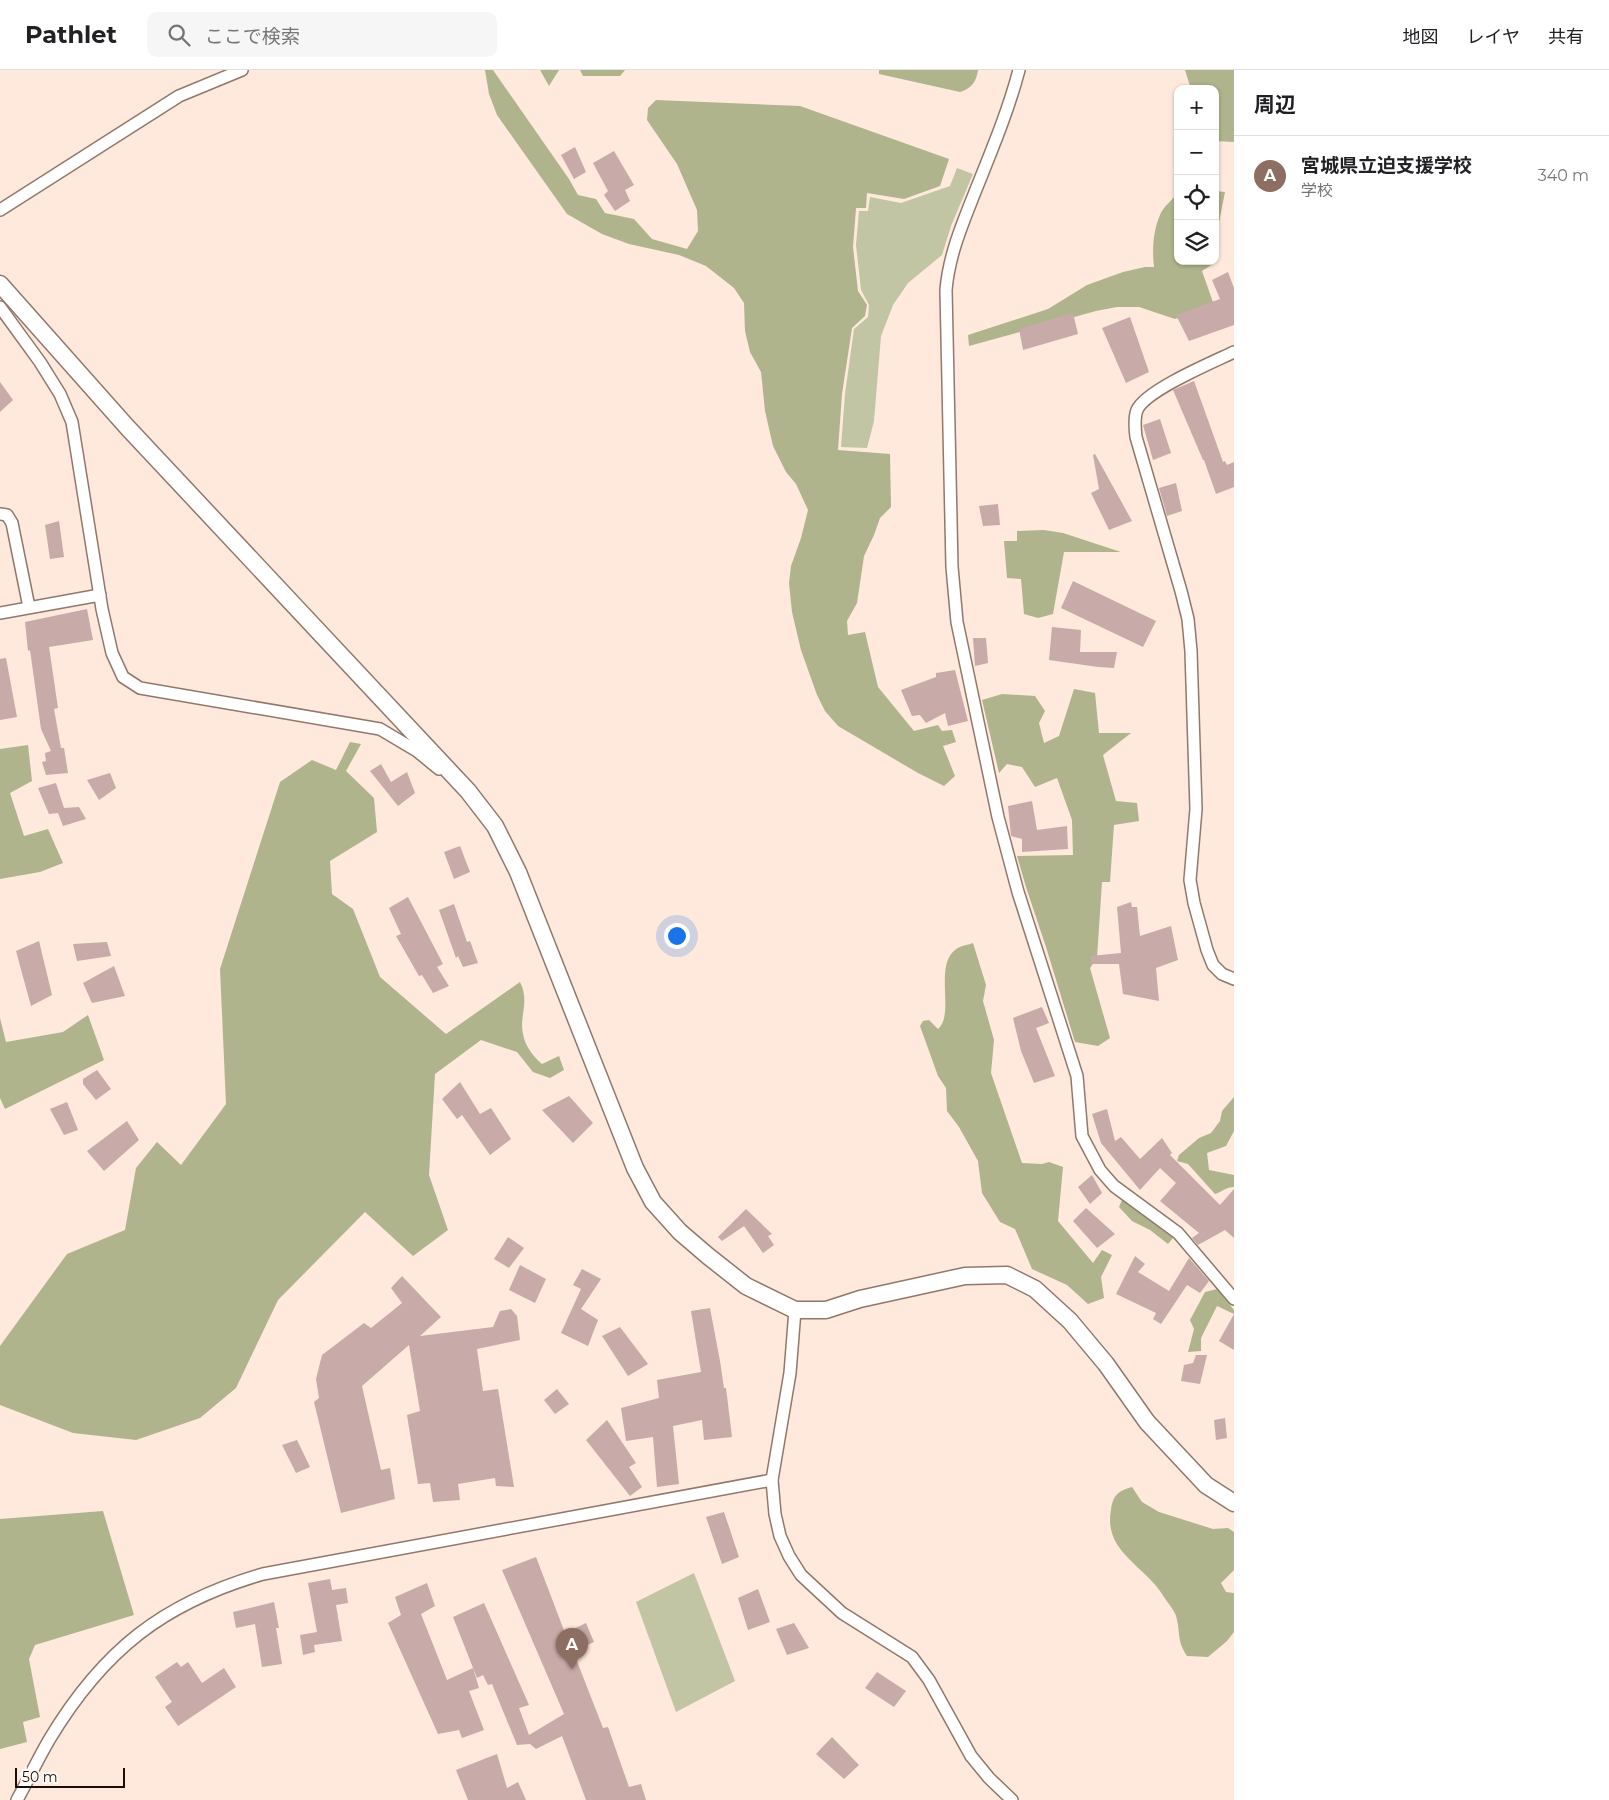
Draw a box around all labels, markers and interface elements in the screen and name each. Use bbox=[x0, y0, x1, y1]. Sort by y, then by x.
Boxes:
search box bbox=[147, 12, 497, 57]
text: Pathlet bbox=[25, 20, 117, 49]
icon: search bbox=[165, 21, 193, 49]
text: ここで検索 bbox=[205, 25, 300, 48]
text: 地図 bbox=[1403, 26, 1439, 48]
text: レイヤ bbox=[1467, 26, 1520, 48]
text: 共有 bbox=[1548, 26, 1584, 48]
map controls bbox=[1174, 85, 1219, 265]
button: + bbox=[1174, 85, 1219, 130]
text: 周辺 bbox=[1254, 92, 1296, 117]
button: − bbox=[1174, 130, 1219, 175]
text: 宮城県立迫支援学校 bbox=[1301, 154, 1472, 177]
text: A bbox=[1264, 166, 1276, 185]
text: 340 m bbox=[1538, 166, 1589, 185]
button: locate bbox=[1174, 175, 1219, 220]
text: 学校 bbox=[1301, 181, 1333, 200]
button: layers bbox=[1174, 220, 1219, 265]
your location bbox=[664, 923, 690, 949]
pin: A bbox=[556, 1628, 588, 1669]
scale bar bbox=[15, 1765, 125, 1788]
text: 50 m bbox=[22, 1768, 58, 1786]

